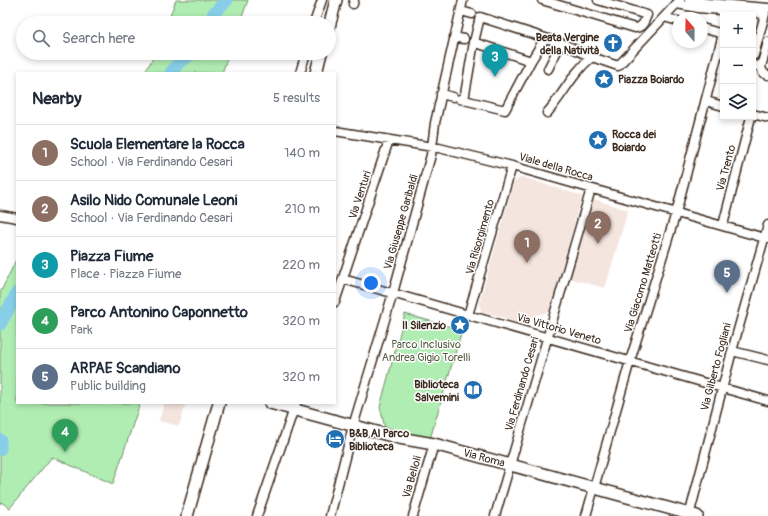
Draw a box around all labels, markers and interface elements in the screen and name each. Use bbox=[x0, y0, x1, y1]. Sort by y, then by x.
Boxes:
north arrow bbox=[672, 12, 708, 48]
map controls bbox=[720, 12, 756, 120]
button: + bbox=[720, 12, 756, 48]
search box bbox=[16, 16, 336, 60]
icon: search bbox=[30, 27, 52, 49]
text: Search here bbox=[62, 29, 135, 48]
place label: Beata Vergine della Natività bbox=[536, 31, 600, 57]
church icon: Beata Vergine della Natività bbox=[602, 32, 624, 54]
pin: 3 bbox=[482, 44, 508, 77]
button: − bbox=[720, 48, 756, 84]
place icon: Piazza Boiardo bbox=[593, 68, 615, 90]
place label: Piazza Boiardo bbox=[618, 73, 684, 86]
button: layers bbox=[720, 84, 756, 120]
text: Nearby bbox=[32, 88, 81, 109]
text: 5 results bbox=[273, 90, 320, 106]
place label: Rocca dei Boiardo bbox=[612, 128, 656, 154]
place icon: Rocca dei Boiardo bbox=[587, 129, 609, 151]
text: Scuola Elementare la Rocca bbox=[70, 135, 245, 154]
street label: Via Trento bbox=[714, 143, 738, 192]
text: 1 bbox=[42, 145, 48, 161]
text: 140 m bbox=[284, 145, 320, 161]
street label: Viale della Rocca bbox=[518, 150, 594, 184]
text: School · Via Ferdinando Cesari bbox=[70, 154, 232, 170]
street label: Via Venturi bbox=[346, 169, 374, 221]
street label: Via Giuseppe Garibaldi bbox=[381, 173, 421, 271]
text: Asilo Nido Comunale Leoni bbox=[70, 191, 238, 210]
street label: Via Risorgimento bbox=[463, 198, 497, 276]
text: 2 bbox=[41, 201, 49, 217]
text: 210 m bbox=[284, 201, 320, 217]
text: School · Via Ferdinando Cesari bbox=[70, 210, 232, 226]
pin: 2 bbox=[585, 211, 611, 244]
pin: 1 bbox=[514, 230, 540, 263]
street label: Via Giacomo Matteotti bbox=[622, 232, 664, 334]
text: Piazza Fiume bbox=[70, 247, 153, 266]
text: 3 bbox=[41, 257, 49, 273]
text: 220 m bbox=[282, 257, 320, 273]
pin: 5 bbox=[714, 260, 740, 293]
text: Place · Piazza Fiume bbox=[70, 266, 181, 282]
your location bbox=[361, 273, 381, 293]
text: Parco Antonino Caponnetto bbox=[70, 303, 248, 322]
street label: Via Vittorio Veneto bbox=[515, 311, 603, 347]
text: 4 bbox=[41, 313, 49, 329]
text: 320 m bbox=[282, 313, 320, 329]
place icon: Il Silenzio bbox=[449, 314, 471, 336]
place label: Il Silenzio bbox=[402, 319, 446, 332]
text: Park bbox=[70, 322, 93, 338]
street label: Via Gilberto Fogliani bbox=[698, 322, 734, 412]
street label: Via Ferdinando Cesari bbox=[502, 335, 542, 433]
park label: Parco Inclusivo Andrea Gigio Torelli bbox=[382, 338, 470, 364]
text: ARPAE Scandiano bbox=[70, 359, 181, 378]
text: 5 bbox=[41, 369, 49, 385]
text: 320 m bbox=[282, 369, 320, 385]
text: Public building bbox=[70, 378, 146, 394]
place label: Biblioteca Salvemini bbox=[414, 378, 459, 404]
library icon: Biblioteca Salvemini bbox=[462, 379, 484, 401]
pin: 4 bbox=[52, 419, 78, 452]
place label: B&B Al Parco Biblioteca bbox=[349, 427, 409, 453]
hotel icon: B&B Al Parco Biblioteca bbox=[324, 428, 346, 450]
street label: Via Roma bbox=[462, 446, 506, 470]
street label: Via Belloli bbox=[400, 454, 424, 500]

